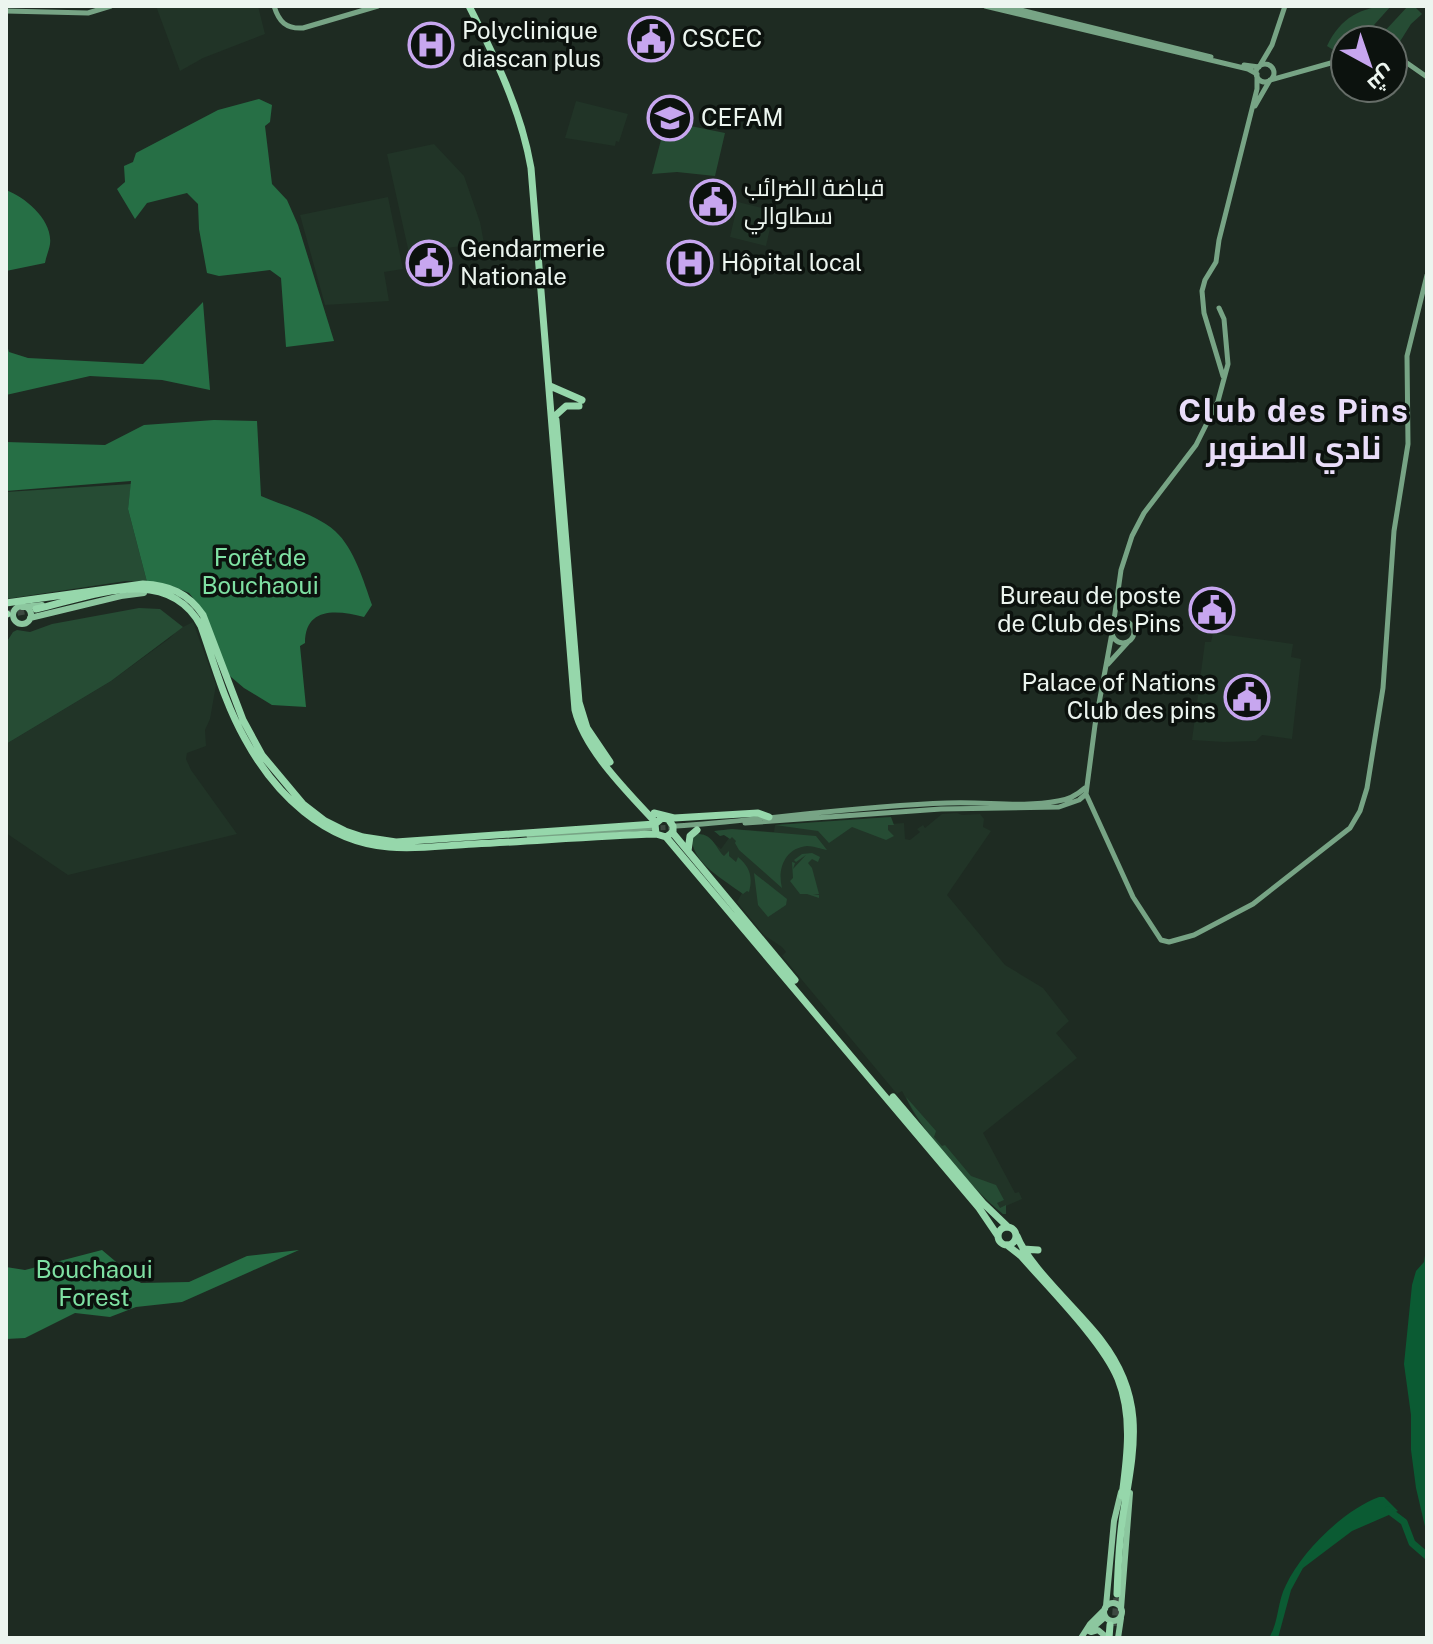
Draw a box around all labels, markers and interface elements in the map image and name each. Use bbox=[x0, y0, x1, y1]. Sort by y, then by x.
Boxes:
public building icon: CSCEC bbox=[627, 15, 675, 63]
place label: Polyclinique diascan plus bbox=[462, 16, 601, 72]
hospital icon: Polyclinique diascan plus bbox=[407, 21, 455, 69]
place label: CSCEC bbox=[682, 24, 762, 52]
north arrow bbox=[1329, 24, 1409, 104]
text: ش bbox=[1362, 60, 1401, 98]
school or university icon: CEFAM bbox=[646, 94, 694, 142]
place label: CEFAM bbox=[701, 103, 784, 131]
place label: قباضة الضرائب سطاوالي bbox=[744, 173, 884, 235]
public building icon: قباضة الضرائب سطاوالي bbox=[689, 178, 737, 226]
place label: Gendarmerie Nationale bbox=[460, 234, 605, 290]
public building icon: Gendarmerie Nationale bbox=[405, 239, 453, 287]
hospital icon: Hôpital local bbox=[666, 239, 714, 287]
place label: Hôpital local bbox=[721, 248, 862, 276]
district label: Club des Pins نادي الصنوبر bbox=[1178, 392, 1410, 474]
park label: Forêt de Bouchaoui bbox=[201, 543, 319, 599]
place label: Bureau de poste de Club des Pins bbox=[997, 581, 1181, 637]
public building icon: Bureau de poste de Club des Pins bbox=[1188, 586, 1236, 634]
place label: Palace of Nations Club des pins bbox=[1021, 668, 1216, 724]
public building icon: Palace of Nations Club des pins bbox=[1223, 673, 1271, 721]
park label: Bouchaoui Forest bbox=[35, 1255, 153, 1311]

